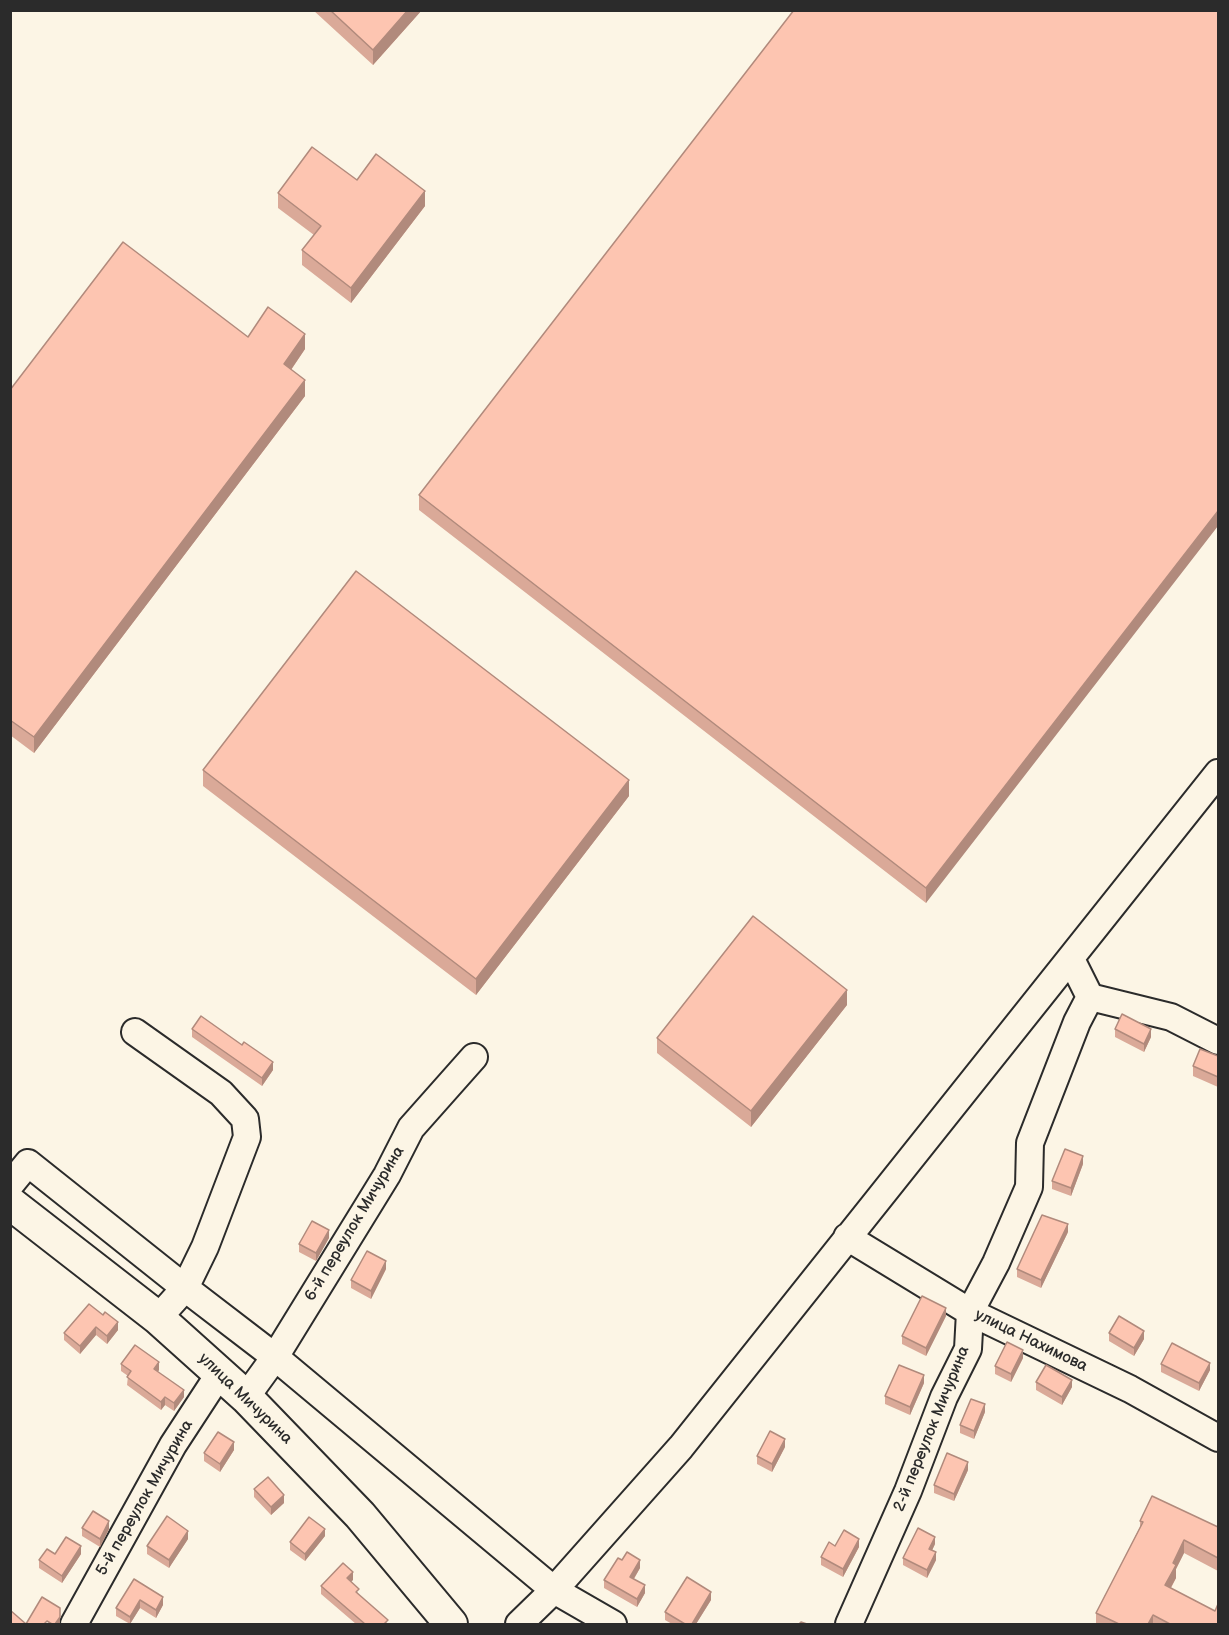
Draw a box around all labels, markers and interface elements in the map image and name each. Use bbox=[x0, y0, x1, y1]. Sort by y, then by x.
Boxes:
street label: 6-й переулок Мичурина bbox=[301, 1143, 409, 1305]
street label: улица Нахимова bbox=[972, 1305, 1090, 1377]
street label: 2-й переулок Мичурина bbox=[890, 1343, 974, 1515]
street label: улица Мичурина bbox=[194, 1349, 296, 1449]
street label: 5-й переулок Мичурина bbox=[93, 1417, 197, 1579]

